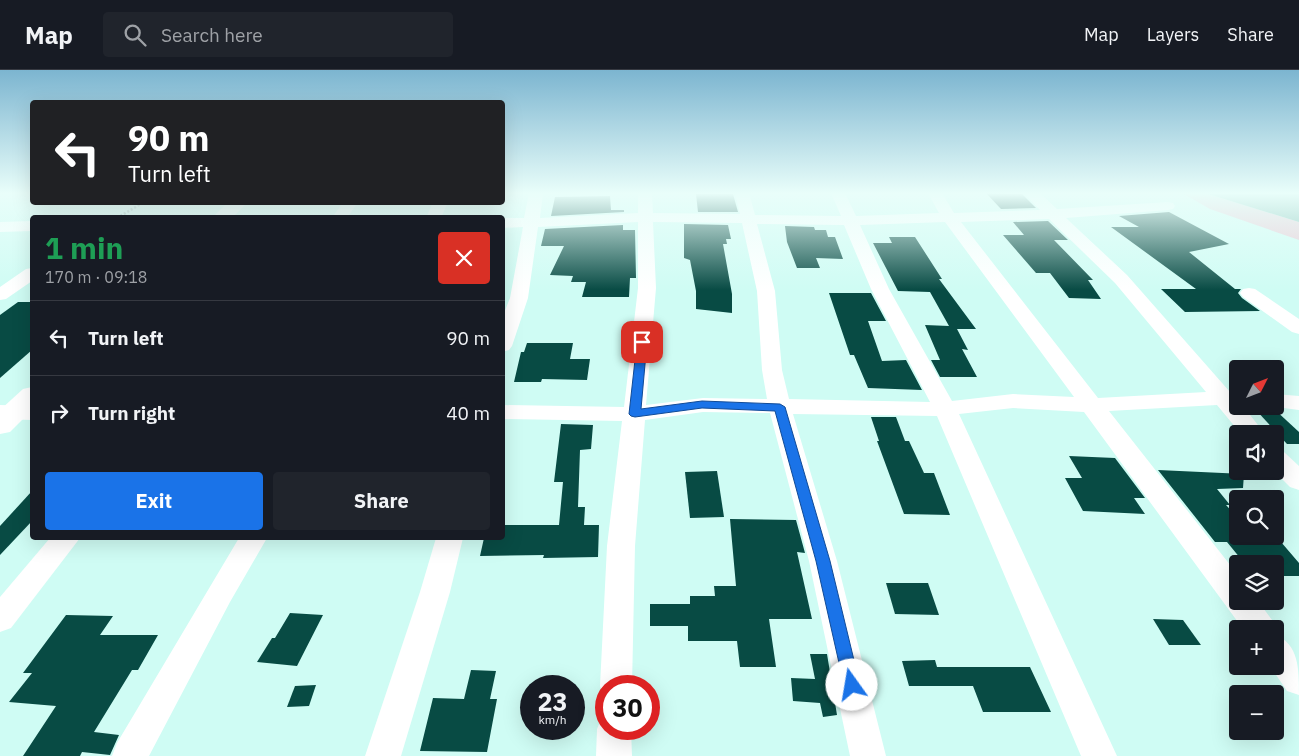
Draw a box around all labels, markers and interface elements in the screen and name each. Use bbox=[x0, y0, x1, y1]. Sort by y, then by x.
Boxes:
search box bbox=[103, 12, 453, 57]
text: Map bbox=[25, 19, 73, 51]
icon: search bbox=[121, 21, 149, 49]
text: Search here bbox=[161, 23, 263, 47]
text: Map bbox=[1084, 23, 1119, 46]
text: Layers bbox=[1147, 23, 1199, 46]
text: Share bbox=[1227, 23, 1274, 46]
text: 90 m bbox=[128, 115, 210, 161]
icon: left bbox=[45, 120, 110, 185]
text: Turn left bbox=[128, 159, 211, 188]
text: 1 min bbox=[45, 228, 123, 267]
button: close bbox=[438, 232, 490, 284]
text: 170 m · 09:18 bbox=[45, 267, 147, 287]
pin bbox=[621, 321, 663, 363]
icon: left bbox=[45, 324, 73, 352]
text: Turn left bbox=[88, 326, 164, 350]
text: 90 m bbox=[446, 326, 490, 350]
icon: arrive bbox=[628, 328, 656, 356]
north arrow bbox=[1229, 360, 1284, 415]
map controls bbox=[1229, 360, 1284, 740]
icon: right bbox=[45, 399, 73, 427]
text: Turn right bbox=[88, 401, 175, 425]
text: 40 m bbox=[446, 401, 490, 425]
button: sound bbox=[1229, 425, 1284, 480]
button: Exit bbox=[45, 472, 263, 530]
button: Share bbox=[273, 472, 490, 530]
button: search bbox=[1229, 490, 1284, 545]
button: layers bbox=[1229, 555, 1284, 610]
button: + bbox=[1229, 620, 1284, 675]
position arrow bbox=[825, 658, 877, 710]
speed limit sign: 30 bbox=[595, 675, 660, 740]
text: 23 bbox=[537, 685, 568, 718]
button: − bbox=[1229, 685, 1284, 740]
text: km/h bbox=[538, 712, 567, 727]

